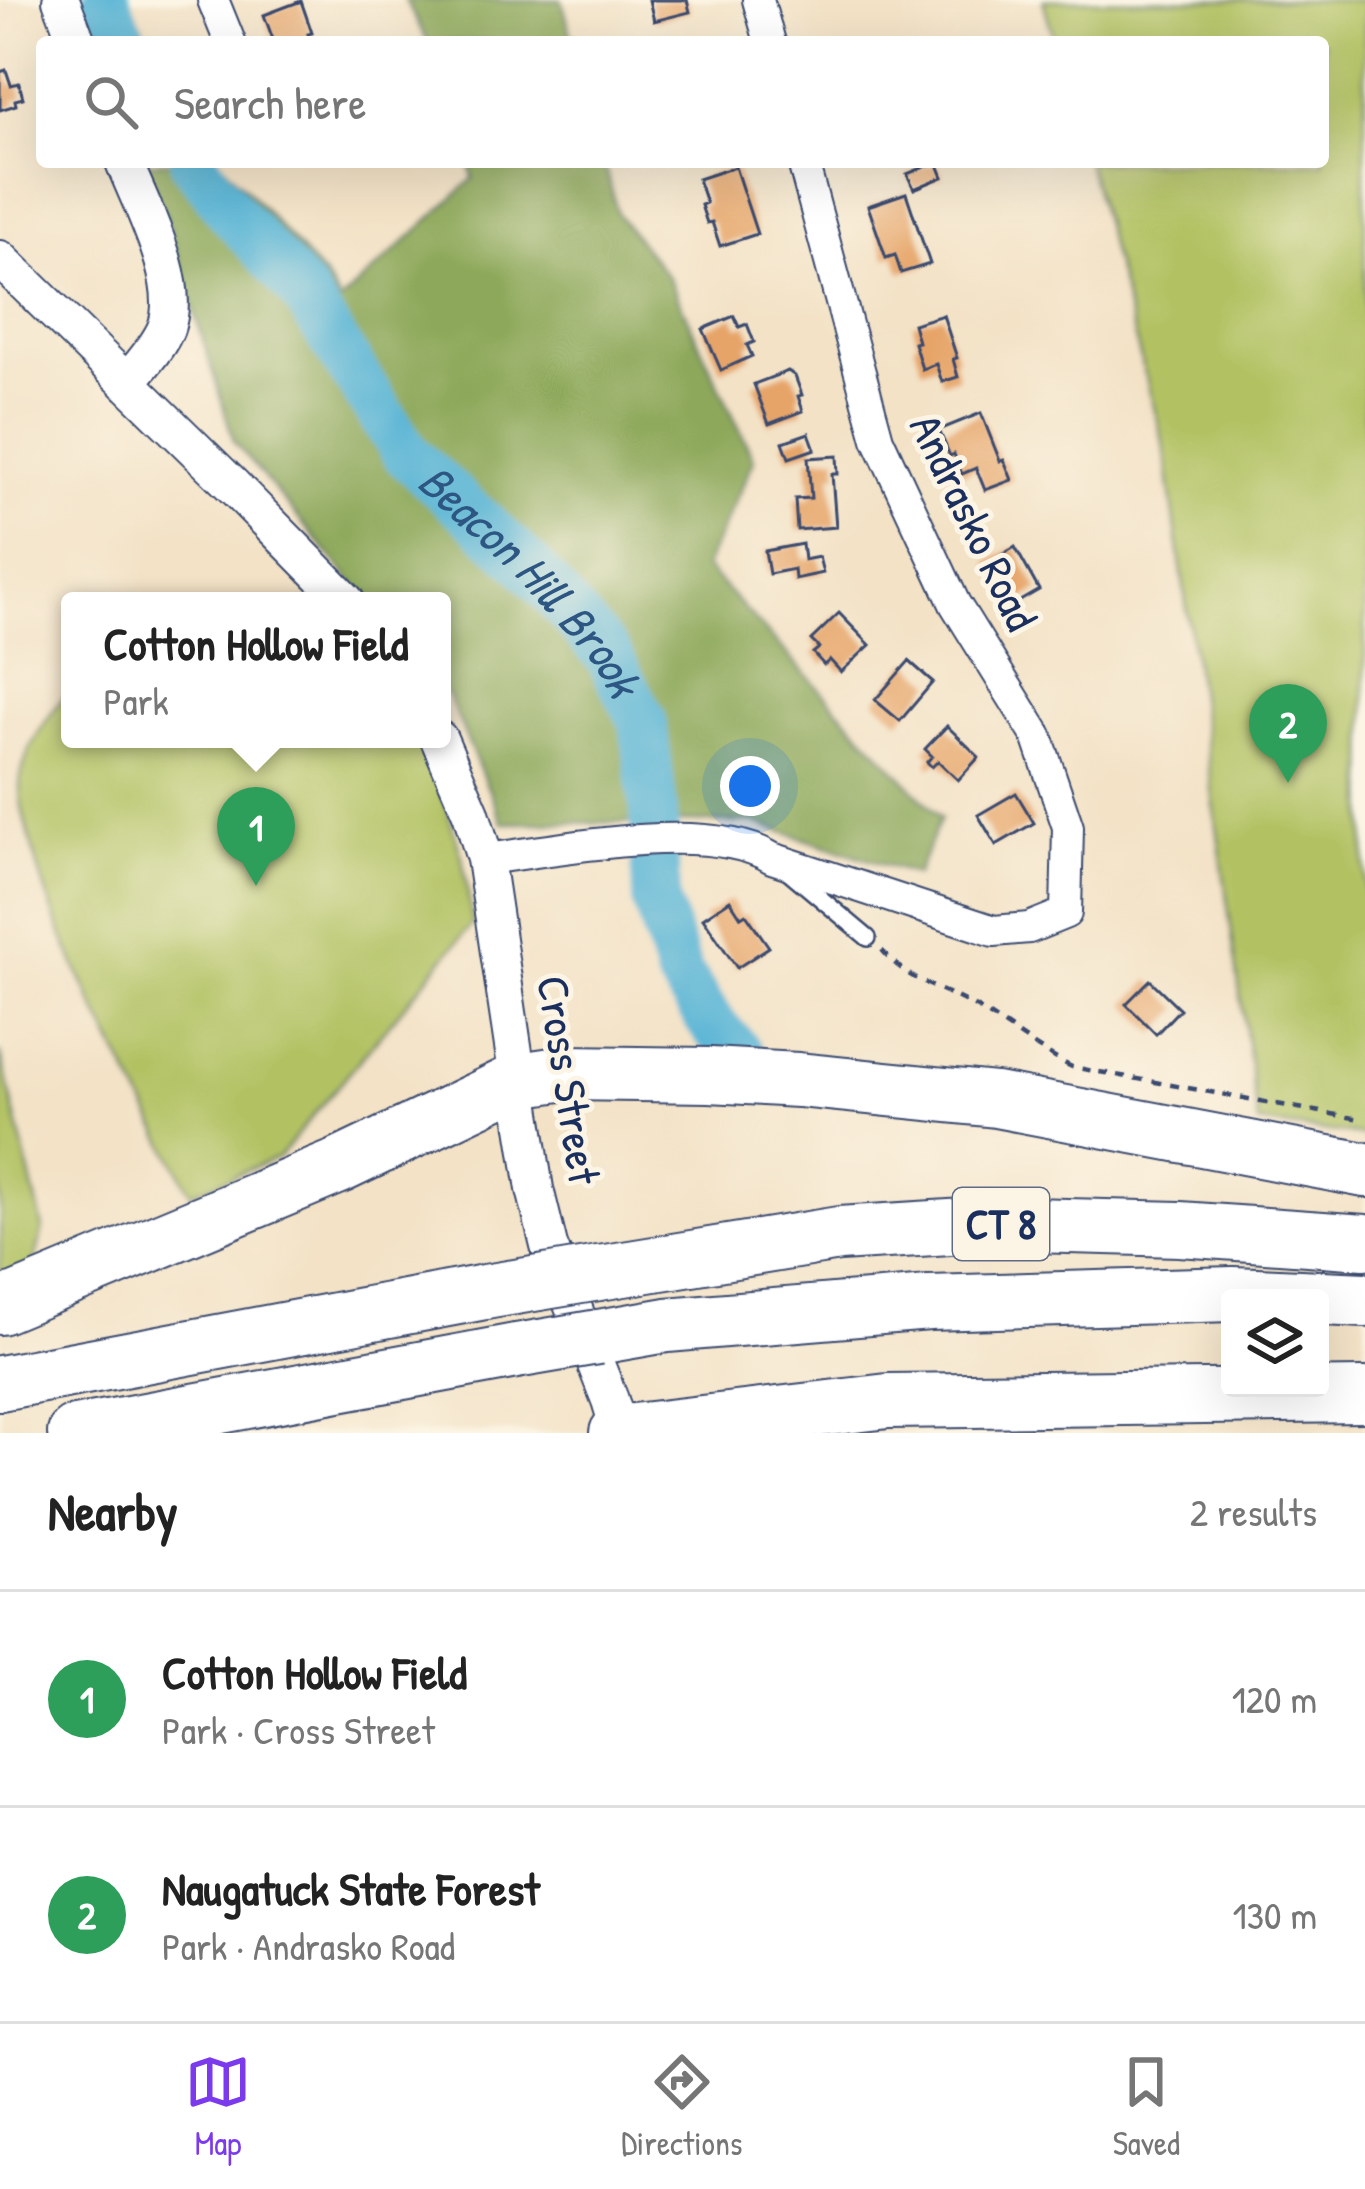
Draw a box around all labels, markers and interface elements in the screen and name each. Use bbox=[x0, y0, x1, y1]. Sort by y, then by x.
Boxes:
search box bbox=[36, 36, 1329, 168]
icon: search bbox=[78, 69, 144, 135]
text: Search here bbox=[174, 72, 366, 133]
street label: Andrasko Road bbox=[896, 404, 1053, 640]
water label: Beacon Hill Brook bbox=[405, 448, 659, 711]
popup bbox=[61, 592, 451, 748]
text: Cotton Hollow Field bbox=[104, 613, 408, 674]
text: Park bbox=[104, 674, 169, 727]
pin: 2 bbox=[1249, 684, 1327, 783]
your location bbox=[720, 756, 780, 816]
pin: 1 bbox=[217, 787, 295, 886]
street label: Cross Street bbox=[523, 971, 616, 1189]
road number: CT 8 bbox=[953, 1188, 1049, 1260]
map controls bbox=[1221, 1289, 1329, 1397]
button: layers bbox=[1221, 1289, 1329, 1397]
text: Nearby bbox=[48, 1477, 178, 1546]
text: 2 results bbox=[1190, 1485, 1317, 1538]
text: Cotton Hollow Field bbox=[162, 1642, 467, 1703]
text: 1 bbox=[80, 1672, 94, 1725]
text: 120 m bbox=[1232, 1672, 1317, 1725]
text: Park · Cross Street bbox=[162, 1703, 435, 1756]
text: Naugatuck State Forest bbox=[162, 1858, 540, 1919]
text: 2 bbox=[78, 1888, 96, 1941]
text: 130 m bbox=[1232, 1888, 1317, 1941]
text: Park · Andrasko Road bbox=[162, 1919, 455, 1972]
tab: Map bbox=[185, 2049, 251, 2165]
tab: Directions bbox=[621, 2049, 743, 2165]
tab: Saved bbox=[1113, 2049, 1180, 2165]

